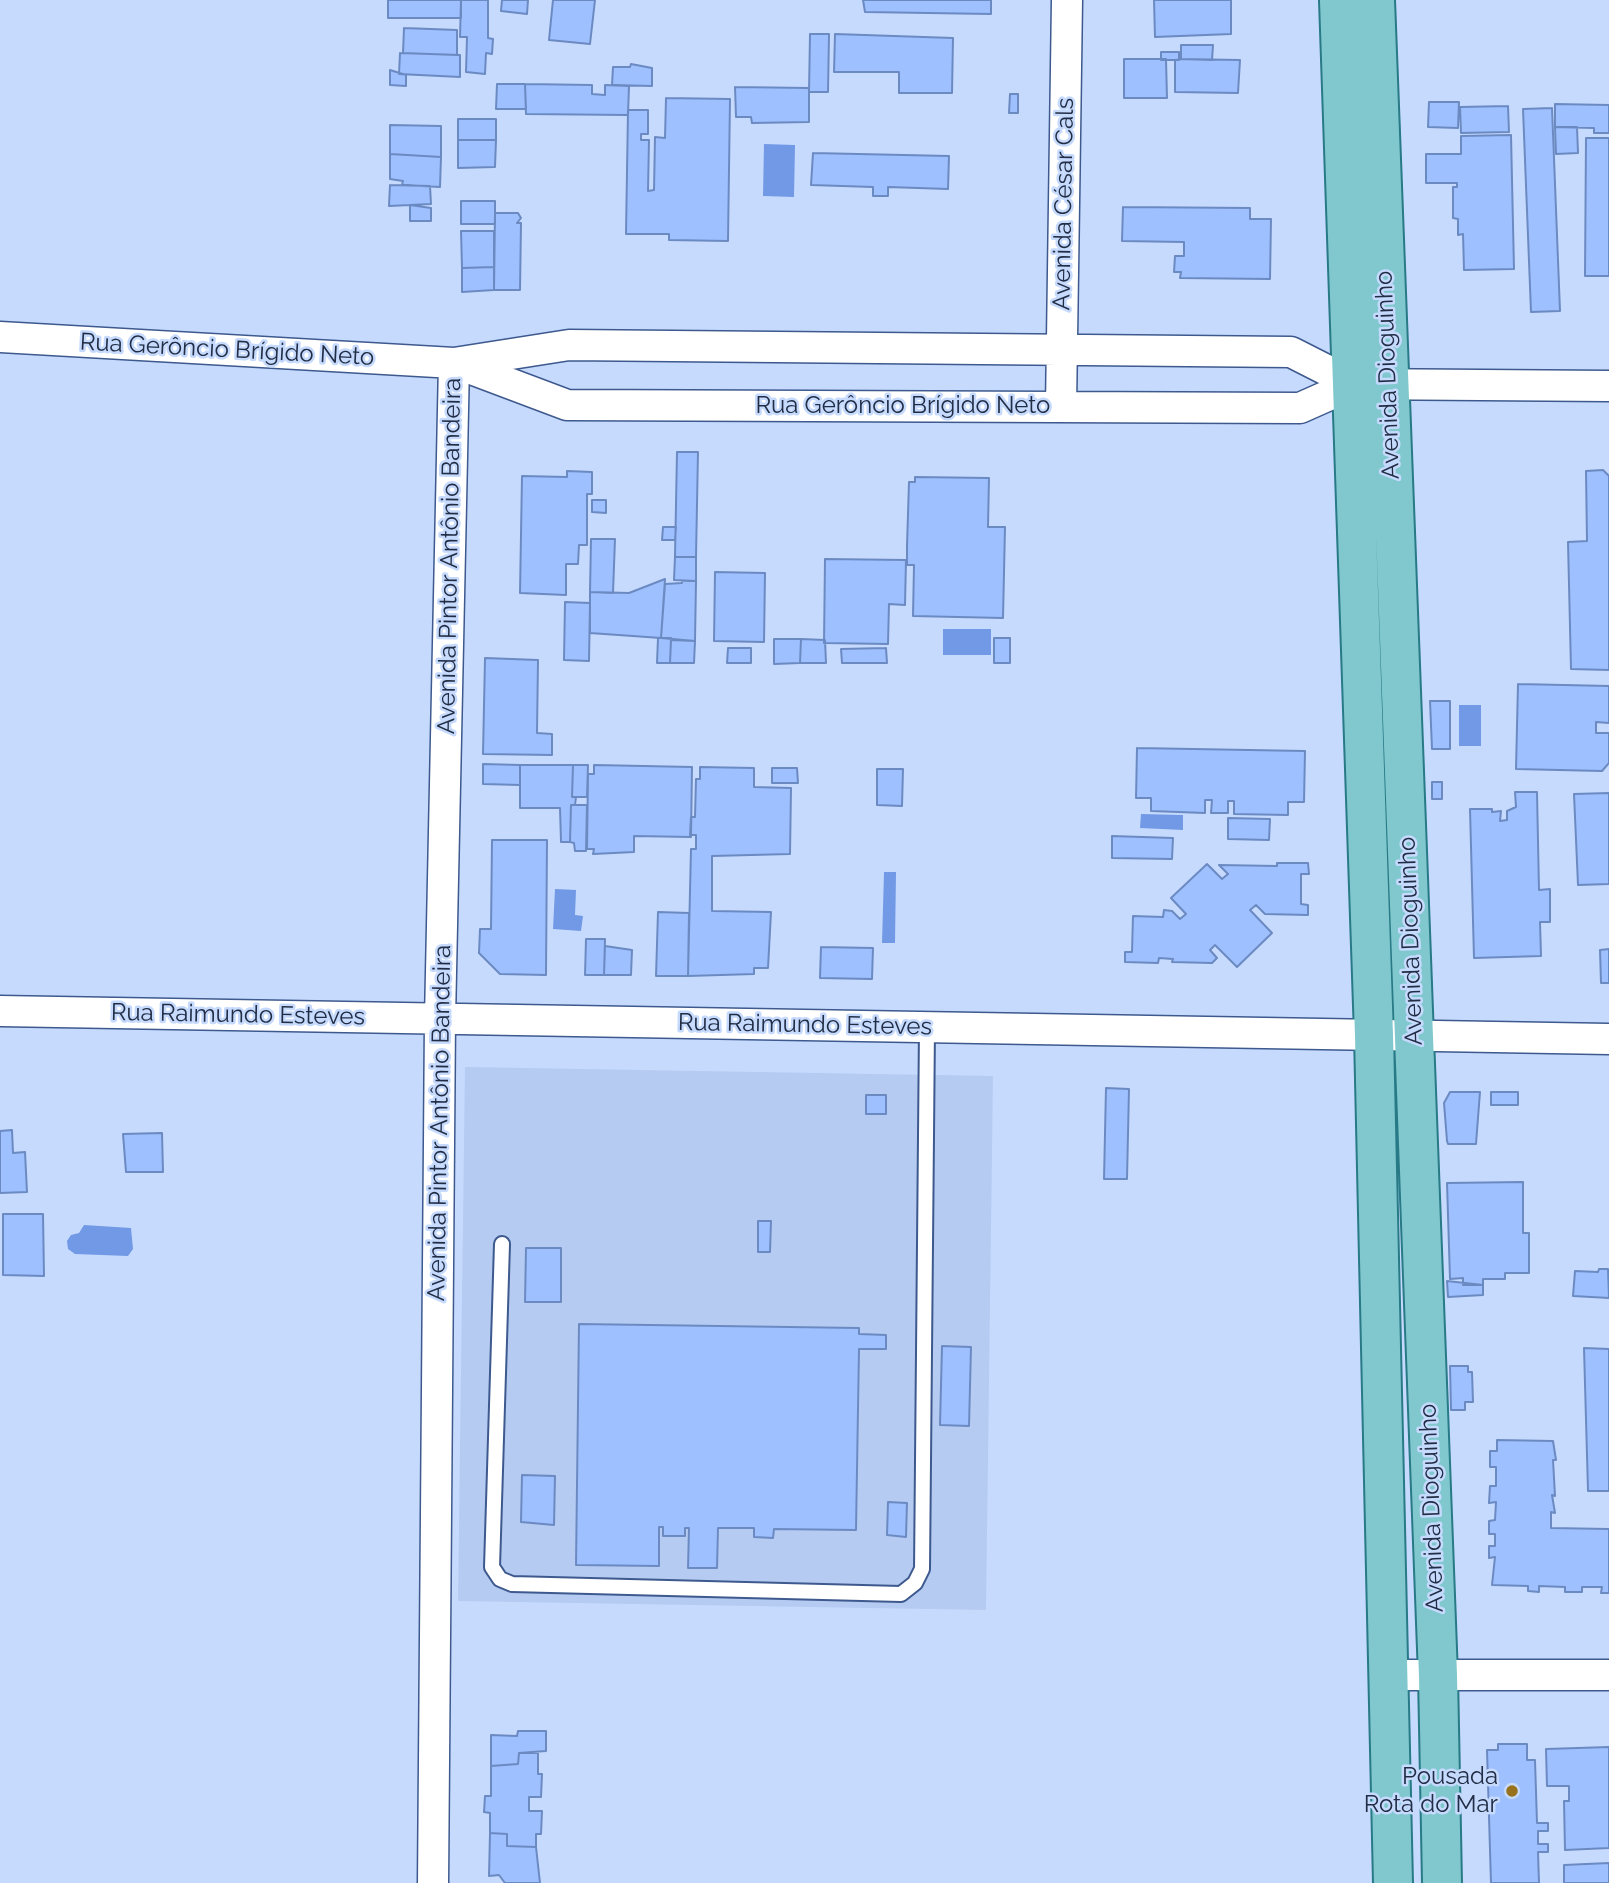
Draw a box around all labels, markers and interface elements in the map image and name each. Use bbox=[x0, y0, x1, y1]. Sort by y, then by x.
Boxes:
street label: Avenida César Cals bbox=[1048, 97, 1080, 311]
street label: Avenida Dioguinho bbox=[1370, 270, 1406, 480]
street label: Rua Gerôncio Brígido Neto bbox=[79, 328, 375, 372]
street label: Avenida Pintor Antônio Bandeira bbox=[432, 378, 468, 734]
street label: Rua Gerôncio Brígido Neto bbox=[756, 392, 1050, 420]
street label: Avenida Dioguinho bbox=[1393, 836, 1429, 1046]
street label: Avenida Pintor Antônio Bandeira bbox=[422, 945, 458, 1301]
street label: Rua Raimundo Esteves bbox=[111, 998, 365, 1032]
street label: Rua Raimundo Esteves bbox=[678, 1008, 932, 1042]
street label: Avenida Dioguinho bbox=[1414, 1403, 1450, 1613]
place label: Pousada Rota do Mar bbox=[1364, 1763, 1498, 1819]
marker: Pousada Rota do Mar bbox=[1504, 1783, 1520, 1799]

